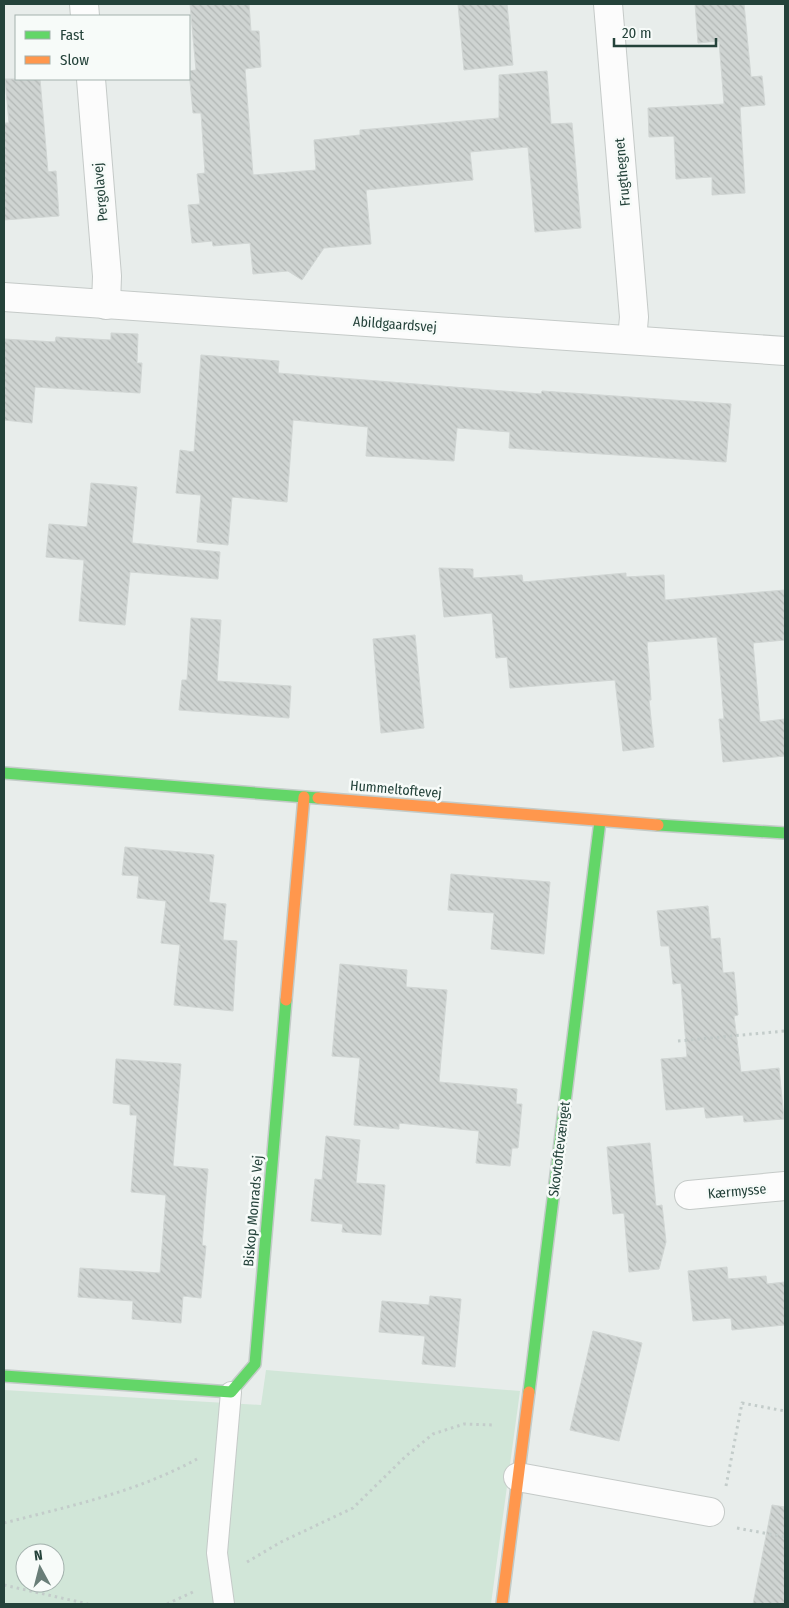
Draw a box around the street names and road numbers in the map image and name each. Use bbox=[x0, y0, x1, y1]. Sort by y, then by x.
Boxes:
street label: Frugthegnet bbox=[611, 137, 634, 207]
street label: Pergolavej bbox=[89, 162, 112, 222]
street label: Abildgaardsvej bbox=[353, 313, 437, 336]
street label: Hummeltoftevej bbox=[349, 777, 442, 802]
street label: Skovtoftevænget bbox=[545, 1100, 574, 1198]
street label: Biskop Monrads Vej bbox=[240, 1155, 267, 1267]
street label: Kærmysse bbox=[707, 1180, 767, 1203]

